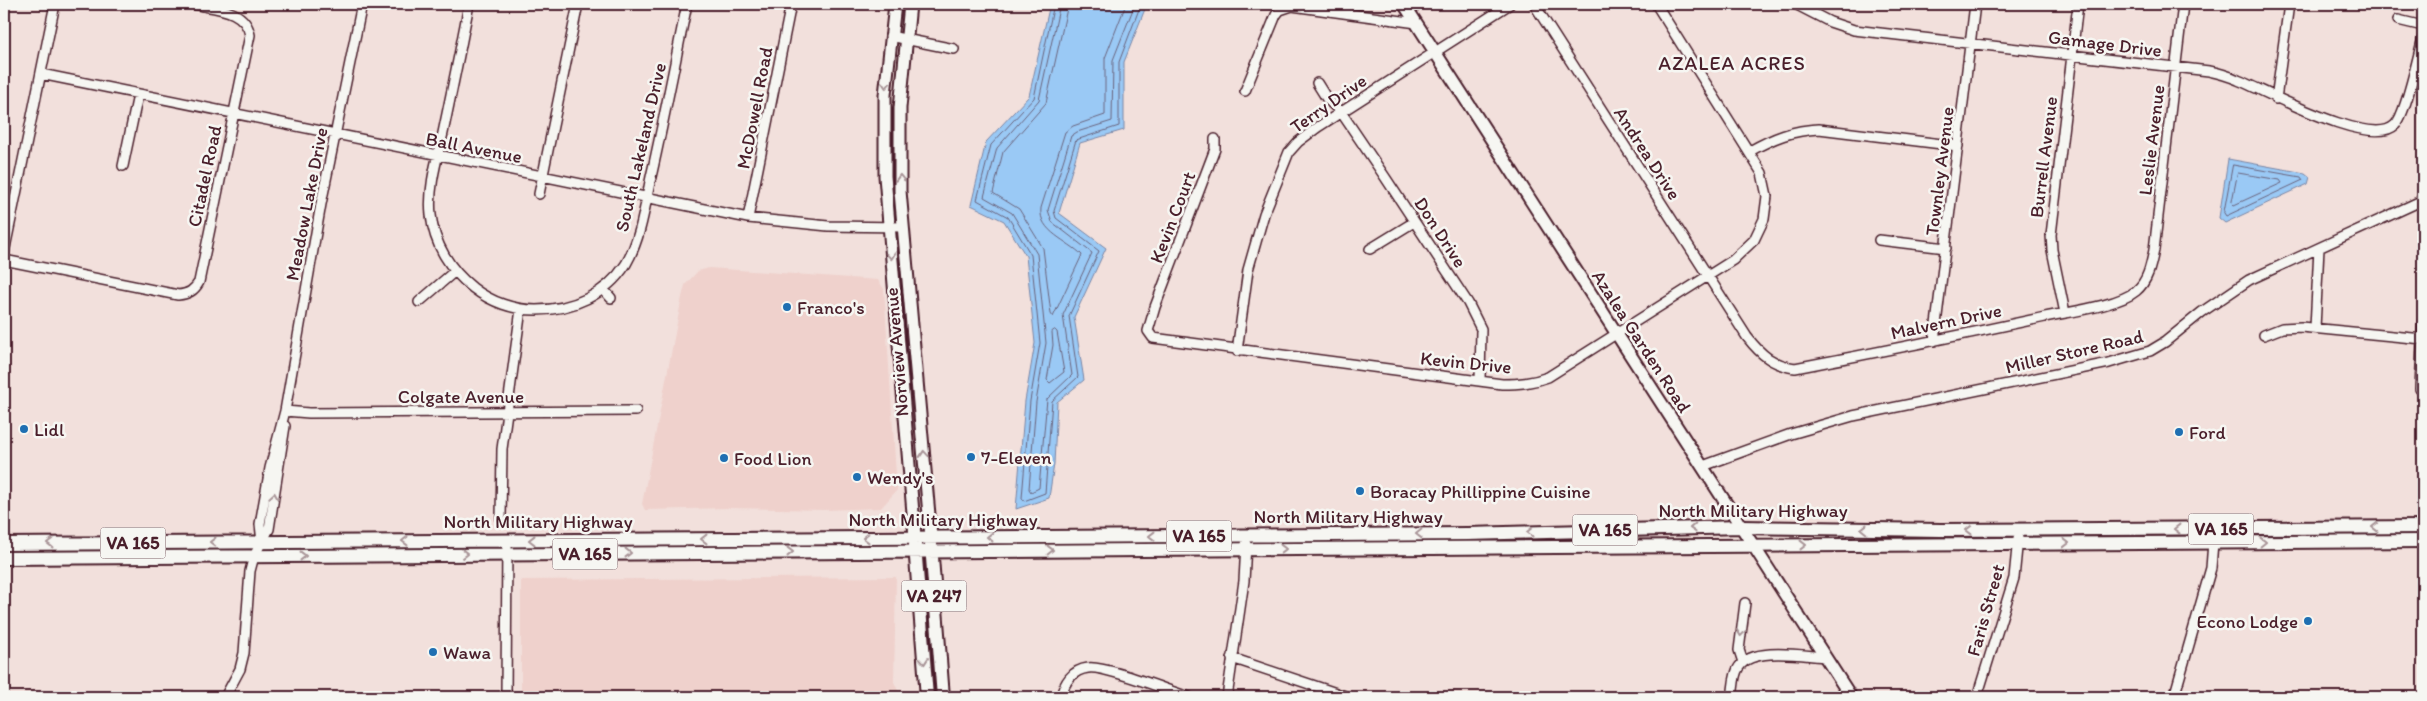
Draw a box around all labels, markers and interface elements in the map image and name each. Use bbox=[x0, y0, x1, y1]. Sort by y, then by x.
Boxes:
street label: Gamage Drive bbox=[2047, 25, 2163, 62]
street label: McDowell Road bbox=[731, 45, 778, 171]
district label: AZALEA ACRES bbox=[1658, 51, 1806, 75]
street label: South Lakeland Drive bbox=[610, 60, 671, 234]
street label: Terry Drive bbox=[1286, 69, 1371, 138]
one-way arrow bbox=[881, 81, 892, 89]
street label: Leslie Avenue bbox=[2133, 84, 2170, 197]
street label: Burrell Avenue bbox=[2025, 95, 2062, 219]
street label: Andrea Drive bbox=[1609, 103, 1686, 204]
street label: Townley Avenue bbox=[1920, 105, 1959, 237]
street label: Citadel Road bbox=[182, 123, 227, 229]
street label: Meadow Lake Drive bbox=[280, 126, 333, 283]
street label: Ball Avenue bbox=[424, 127, 524, 168]
street label: Kevin Court bbox=[1144, 168, 1200, 266]
one-way arrow bbox=[895, 174, 905, 182]
street label: Don Drive bbox=[1409, 193, 1472, 272]
one-way arrow bbox=[885, 252, 896, 260]
street label: Azalea Garden Road bbox=[1587, 266, 1697, 417]
street label: Norview Avenue bbox=[879, 286, 914, 417]
place label: Franco's bbox=[797, 296, 865, 319]
street label: Malvern Drive bbox=[1888, 298, 2004, 344]
marker: Franco's bbox=[781, 301, 793, 313]
street label: Miller Store Road bbox=[2003, 324, 2146, 379]
street label: Kevin Drive bbox=[1419, 346, 1513, 379]
street label: Colgate Avenue bbox=[398, 385, 524, 408]
place label: Lidl bbox=[34, 418, 65, 441]
place label: Ford bbox=[2189, 421, 2226, 444]
marker: Lidl bbox=[18, 423, 30, 435]
marker: Ford bbox=[2173, 426, 2185, 438]
place label: 7-Eleven bbox=[981, 446, 1052, 469]
place label: Food Lion bbox=[734, 447, 812, 470]
one-way arrow bbox=[919, 450, 930, 458]
marker: 7-Eleven bbox=[965, 451, 977, 463]
marker: Food Lion bbox=[718, 452, 730, 464]
place label: Wendy's bbox=[867, 466, 934, 489]
marker: Wendy's bbox=[851, 471, 863, 483]
place label: Boracay Phillippine Cuisine bbox=[1370, 480, 1590, 503]
marker: Boracay Phillippine Cuisine bbox=[1354, 485, 1366, 497]
one-way arrow bbox=[269, 492, 279, 500]
street label: North Military Highway bbox=[1658, 499, 1848, 522]
street label: North Military Highway bbox=[1253, 505, 1443, 528]
street label: North Military Highway bbox=[848, 508, 1038, 531]
street label: North Military Highway bbox=[443, 510, 633, 533]
road number: VA 165 bbox=[1572, 514, 1638, 546]
road number: VA 165 bbox=[2188, 514, 2254, 544]
road number: VA 165 bbox=[1166, 520, 1232, 552]
one-way arrow bbox=[2370, 522, 2378, 532]
one-way arrow bbox=[1688, 523, 1696, 533]
one-way arrow bbox=[1860, 524, 1868, 534]
one-way arrow bbox=[2173, 524, 2180, 534]
one-way arrow bbox=[1965, 525, 1972, 535]
one-way arrow bbox=[1526, 527, 1534, 538]
road number: VA 165 bbox=[100, 528, 166, 558]
one-way arrow bbox=[1415, 529, 1423, 539]
one-way arrow bbox=[1148, 531, 1156, 541]
one-way arrow bbox=[985, 532, 993, 542]
one-way arrow bbox=[862, 533, 870, 543]
one-way arrow bbox=[699, 534, 707, 544]
one-way arrow bbox=[528, 535, 536, 545]
one-way arrow bbox=[401, 536, 409, 546]
one-way arrow bbox=[209, 537, 216, 547]
one-way arrow bbox=[2260, 537, 2267, 547]
one-way arrow bbox=[46, 538, 54, 548]
road number: VA 165 bbox=[552, 538, 618, 570]
one-way arrow bbox=[2063, 538, 2071, 548]
one-way arrow bbox=[1800, 540, 1807, 550]
one-way arrow bbox=[1279, 544, 1287, 554]
one-way arrow bbox=[1046, 545, 1054, 555]
one-way arrow bbox=[787, 547, 795, 557]
one-way arrow bbox=[624, 548, 632, 558]
one-way arrow bbox=[462, 549, 470, 559]
one-way arrow bbox=[299, 550, 307, 561]
street label: Faris Street bbox=[1961, 561, 2010, 659]
road number: VA 247 bbox=[902, 580, 966, 612]
place label: Econo Lodge bbox=[2196, 610, 2298, 633]
marker: Econo Lodge bbox=[2302, 615, 2314, 627]
one-way arrow bbox=[1736, 629, 1747, 637]
place label: Wawa bbox=[443, 641, 491, 664]
marker: Wawa bbox=[427, 646, 439, 658]
one-way arrow bbox=[918, 657, 929, 665]

